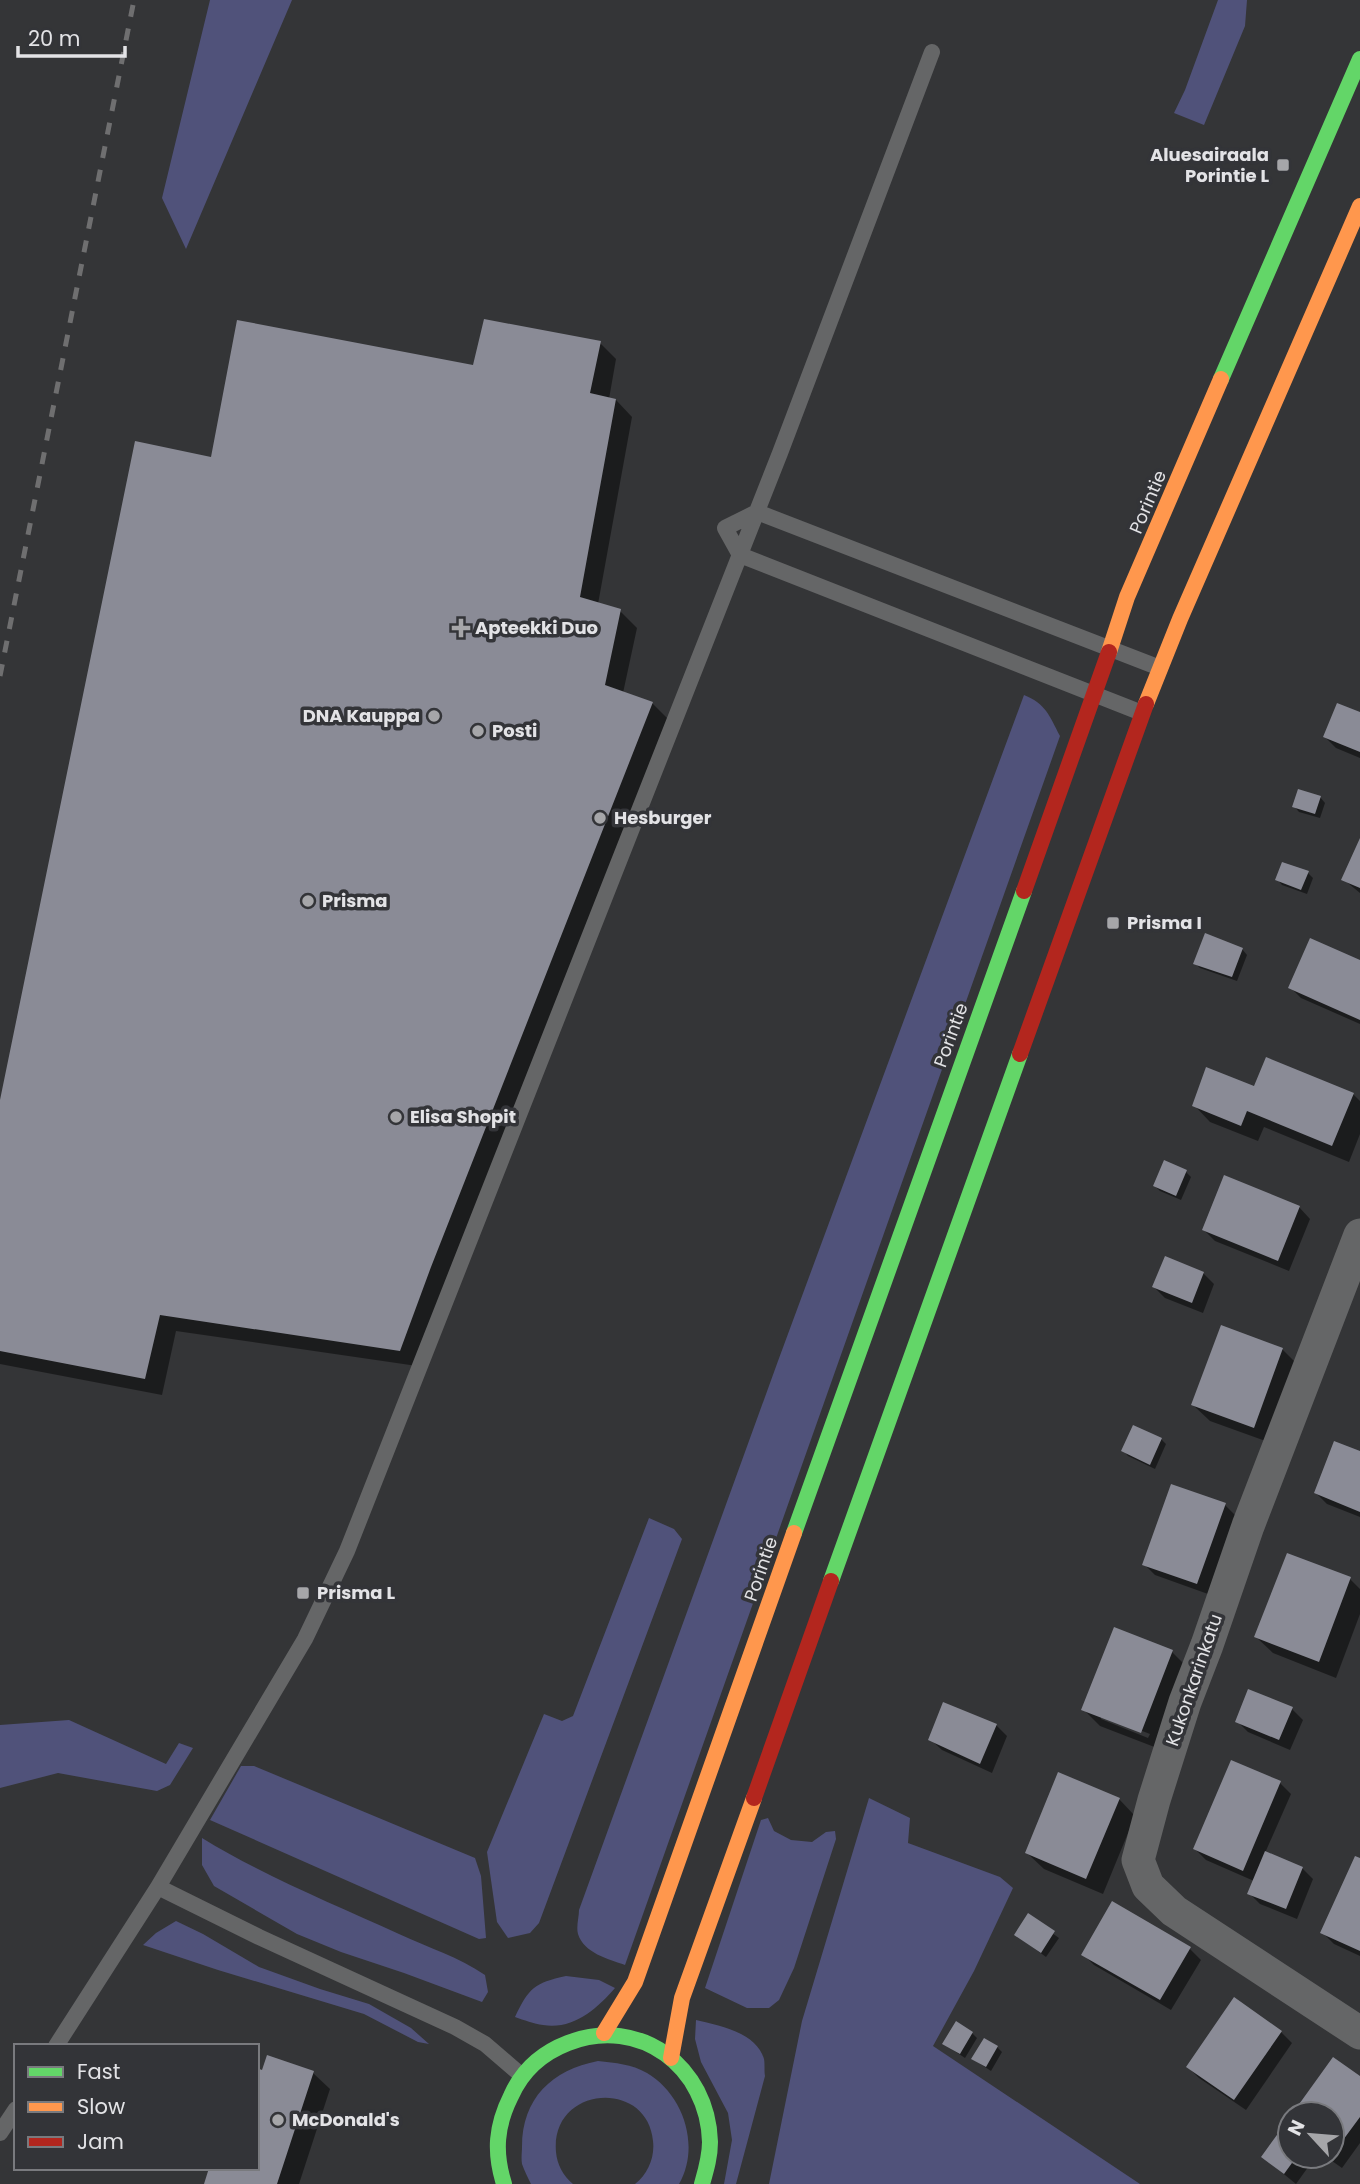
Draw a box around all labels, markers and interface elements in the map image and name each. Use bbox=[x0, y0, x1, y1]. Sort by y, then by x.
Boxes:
scale bar bbox=[18, 14, 124, 58]
text: 20 m bbox=[28, 24, 81, 53]
place label: Aluesairaala Porintie L bbox=[1150, 142, 1269, 188]
marker: Aluesairaala Porintie L bbox=[1275, 157, 1291, 173]
street label: Porintie bbox=[1123, 466, 1172, 537]
place label: Apteekki Duo bbox=[475, 615, 598, 640]
marker: Apteekki Duo bbox=[453, 620, 469, 636]
place label: DNA Kauppa bbox=[303, 703, 420, 728]
marker: DNA Kauppa bbox=[426, 708, 442, 724]
place label: Posti bbox=[492, 718, 537, 743]
marker: Posti bbox=[470, 723, 486, 739]
place label: Hesburger bbox=[614, 805, 712, 830]
marker: Hesburger bbox=[592, 810, 608, 826]
place label: Prisma bbox=[322, 888, 388, 913]
marker: Prisma bbox=[300, 893, 316, 909]
place label: Prisma I bbox=[1127, 910, 1202, 935]
marker: Prisma I bbox=[1105, 915, 1121, 931]
street label: Porintie bbox=[927, 999, 974, 1070]
place label: Elisa Shopit bbox=[410, 1104, 516, 1129]
marker: Elisa Shopit bbox=[388, 1109, 404, 1125]
street label: Porintie bbox=[738, 1533, 783, 1604]
place label: Prisma L bbox=[317, 1580, 395, 1605]
marker: Prisma L bbox=[295, 1585, 311, 1601]
street label: Kukonkarinkatu bbox=[1159, 1610, 1228, 1749]
legend bbox=[14, 2044, 259, 2170]
text: Fast bbox=[77, 2057, 120, 2086]
text: Slow bbox=[77, 2092, 125, 2121]
north arrow bbox=[1276, 2100, 1346, 2170]
place label: McDonald's bbox=[292, 2107, 400, 2132]
marker: McDonald's bbox=[270, 2112, 286, 2128]
text: N bbox=[1281, 2115, 1311, 2140]
text: Jam bbox=[77, 2127, 124, 2156]

